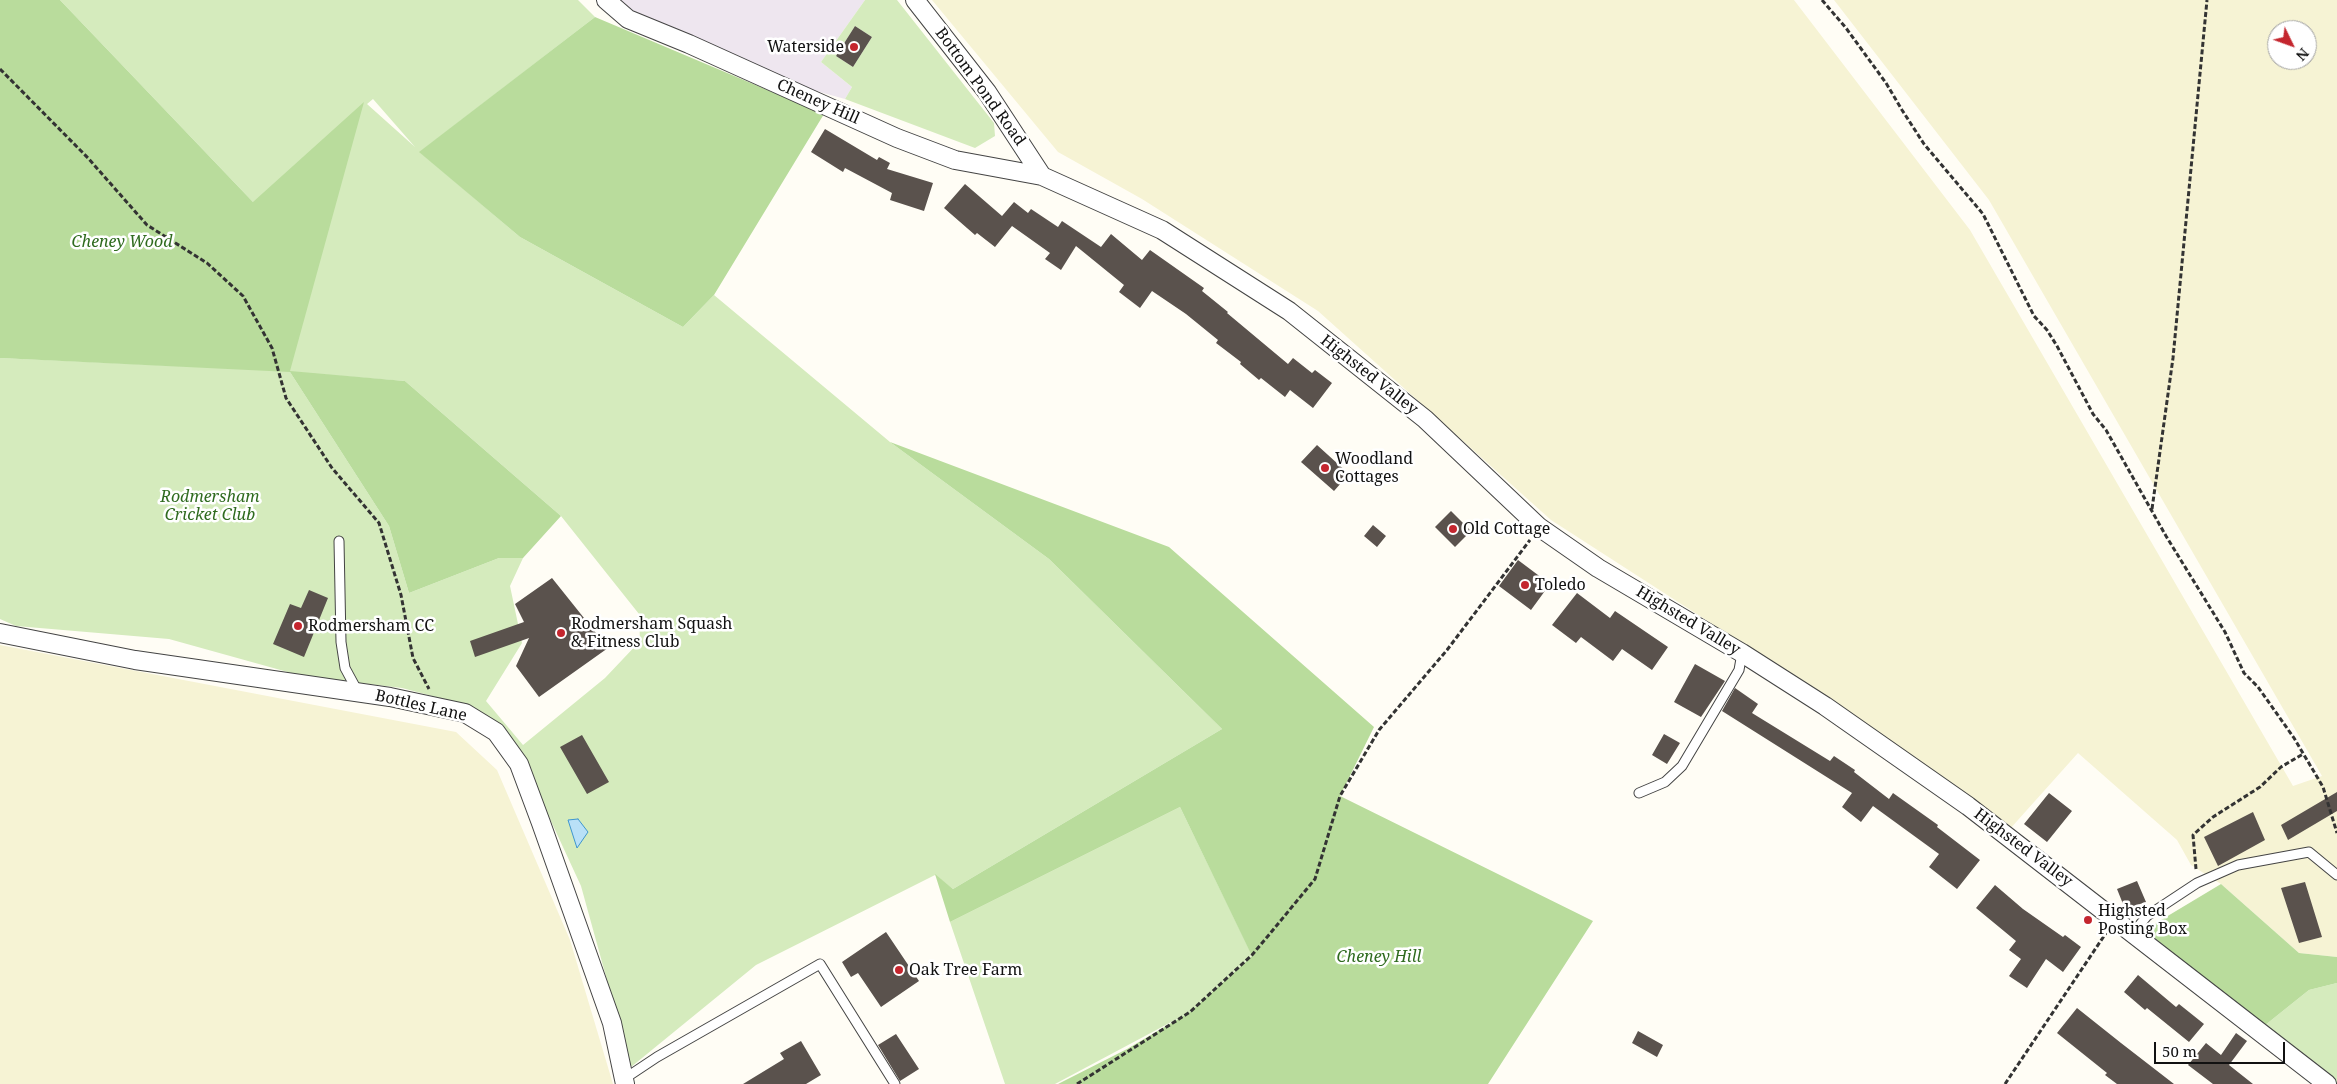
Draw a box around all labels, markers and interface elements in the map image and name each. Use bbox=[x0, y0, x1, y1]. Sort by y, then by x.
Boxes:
north arrow bbox=[2267, 20, 2317, 70]
street label: Bottom Pond Road bbox=[931, 24, 1029, 150]
place label: Waterside bbox=[767, 37, 844, 57]
marker: Waterside bbox=[848, 41, 860, 53]
text: N bbox=[2292, 44, 2314, 65]
street label: Cheney Hill bbox=[774, 75, 862, 129]
park label: Cheney Wood bbox=[72, 232, 172, 252]
street label: Highsted Valley bbox=[1316, 331, 1422, 419]
place label: Woodland Cottages bbox=[1335, 449, 1413, 487]
marker: Woodland Cottages bbox=[1319, 462, 1331, 474]
park label: Rodmersham Cricket Club bbox=[160, 487, 260, 525]
place label: Old Cottage bbox=[1463, 519, 1550, 539]
marker: Old Cottage bbox=[1447, 523, 1459, 535]
place label: Toledo bbox=[1535, 575, 1586, 595]
marker: Toledo bbox=[1519, 579, 1531, 591]
street label: Highsted Valley bbox=[1632, 582, 1744, 660]
place label: Rodmersham Squash & Fitness Club bbox=[571, 614, 733, 652]
place label: Rodmersham CC bbox=[308, 616, 434, 636]
marker: Rodmersham CC bbox=[292, 620, 304, 632]
marker: Rodmersham Squash & Fitness Club bbox=[555, 627, 567, 639]
street label: Bottles Lane bbox=[373, 686, 469, 726]
street label: Highsted Valley bbox=[1970, 805, 2076, 891]
place label: Highsted Posting Box bbox=[2098, 901, 2187, 939]
marker: Highsted Posting Box bbox=[2082, 914, 2094, 926]
park label: Cheney Hill bbox=[1337, 947, 1421, 967]
place label: Oak Tree Farm bbox=[909, 960, 1022, 980]
marker: Oak Tree Farm bbox=[893, 964, 905, 976]
scale bar bbox=[2157, 1032, 2288, 1064]
text: 50 m bbox=[2162, 1041, 2197, 1061]

